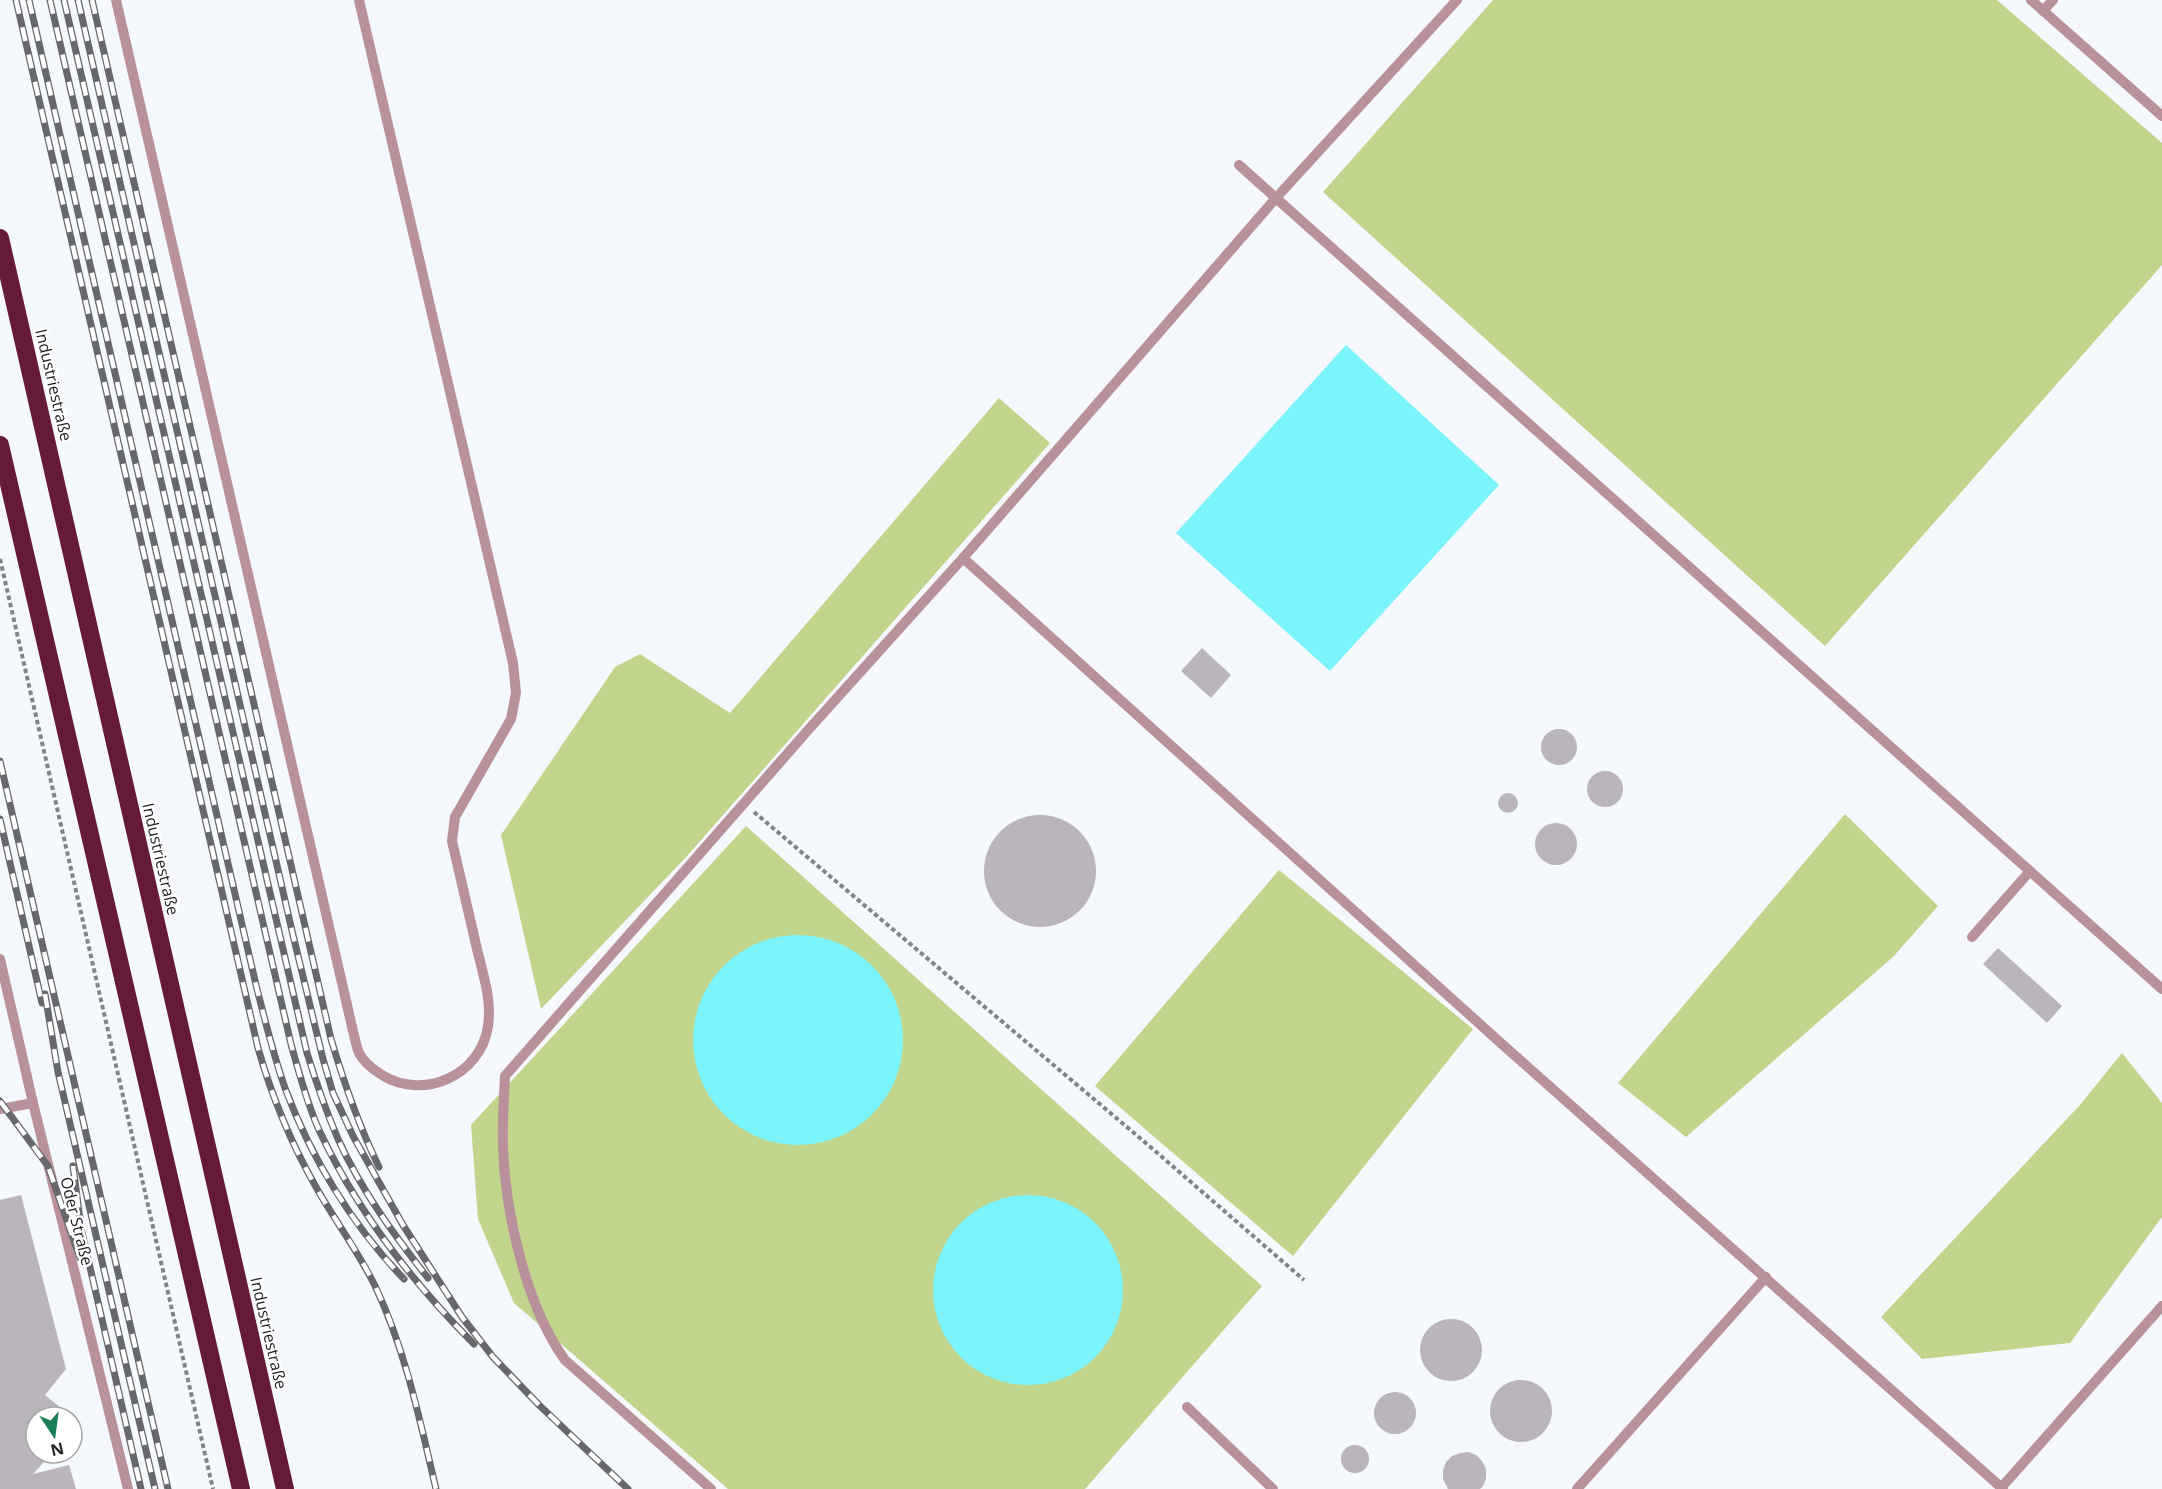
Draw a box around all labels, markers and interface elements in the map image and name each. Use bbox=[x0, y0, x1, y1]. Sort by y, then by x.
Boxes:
street label: Industriestraße bbox=[30, 327, 78, 443]
street label: Industriestraße bbox=[137, 801, 185, 917]
street label: Oder Straße bbox=[55, 1174, 99, 1268]
street label: Industriestraße bbox=[245, 1275, 293, 1391]
north arrow bbox=[24, 1405, 84, 1465]
text: N bbox=[49, 1437, 66, 1462]

